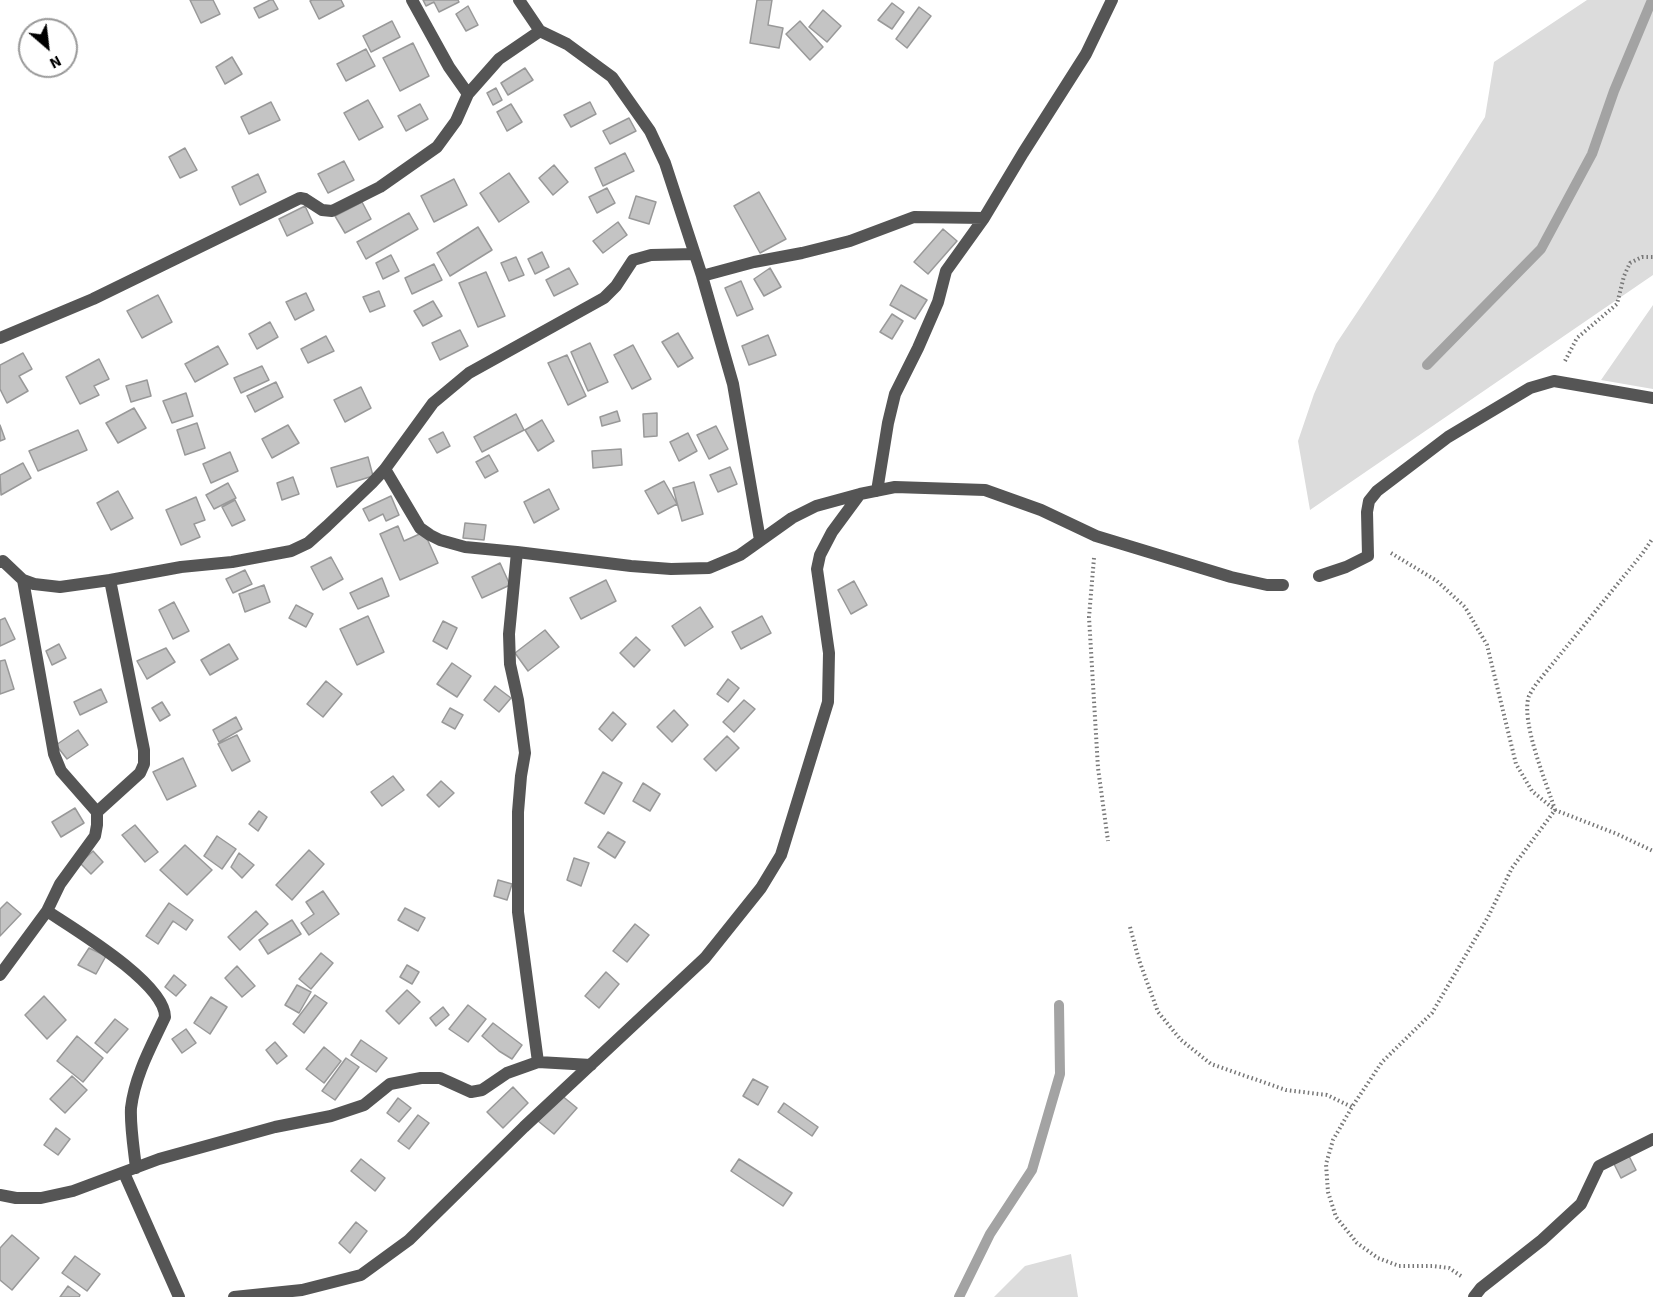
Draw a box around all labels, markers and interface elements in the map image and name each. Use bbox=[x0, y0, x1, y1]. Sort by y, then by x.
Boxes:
north arrow bbox=[18, 18, 78, 78]
text: N bbox=[46, 50, 65, 74]

